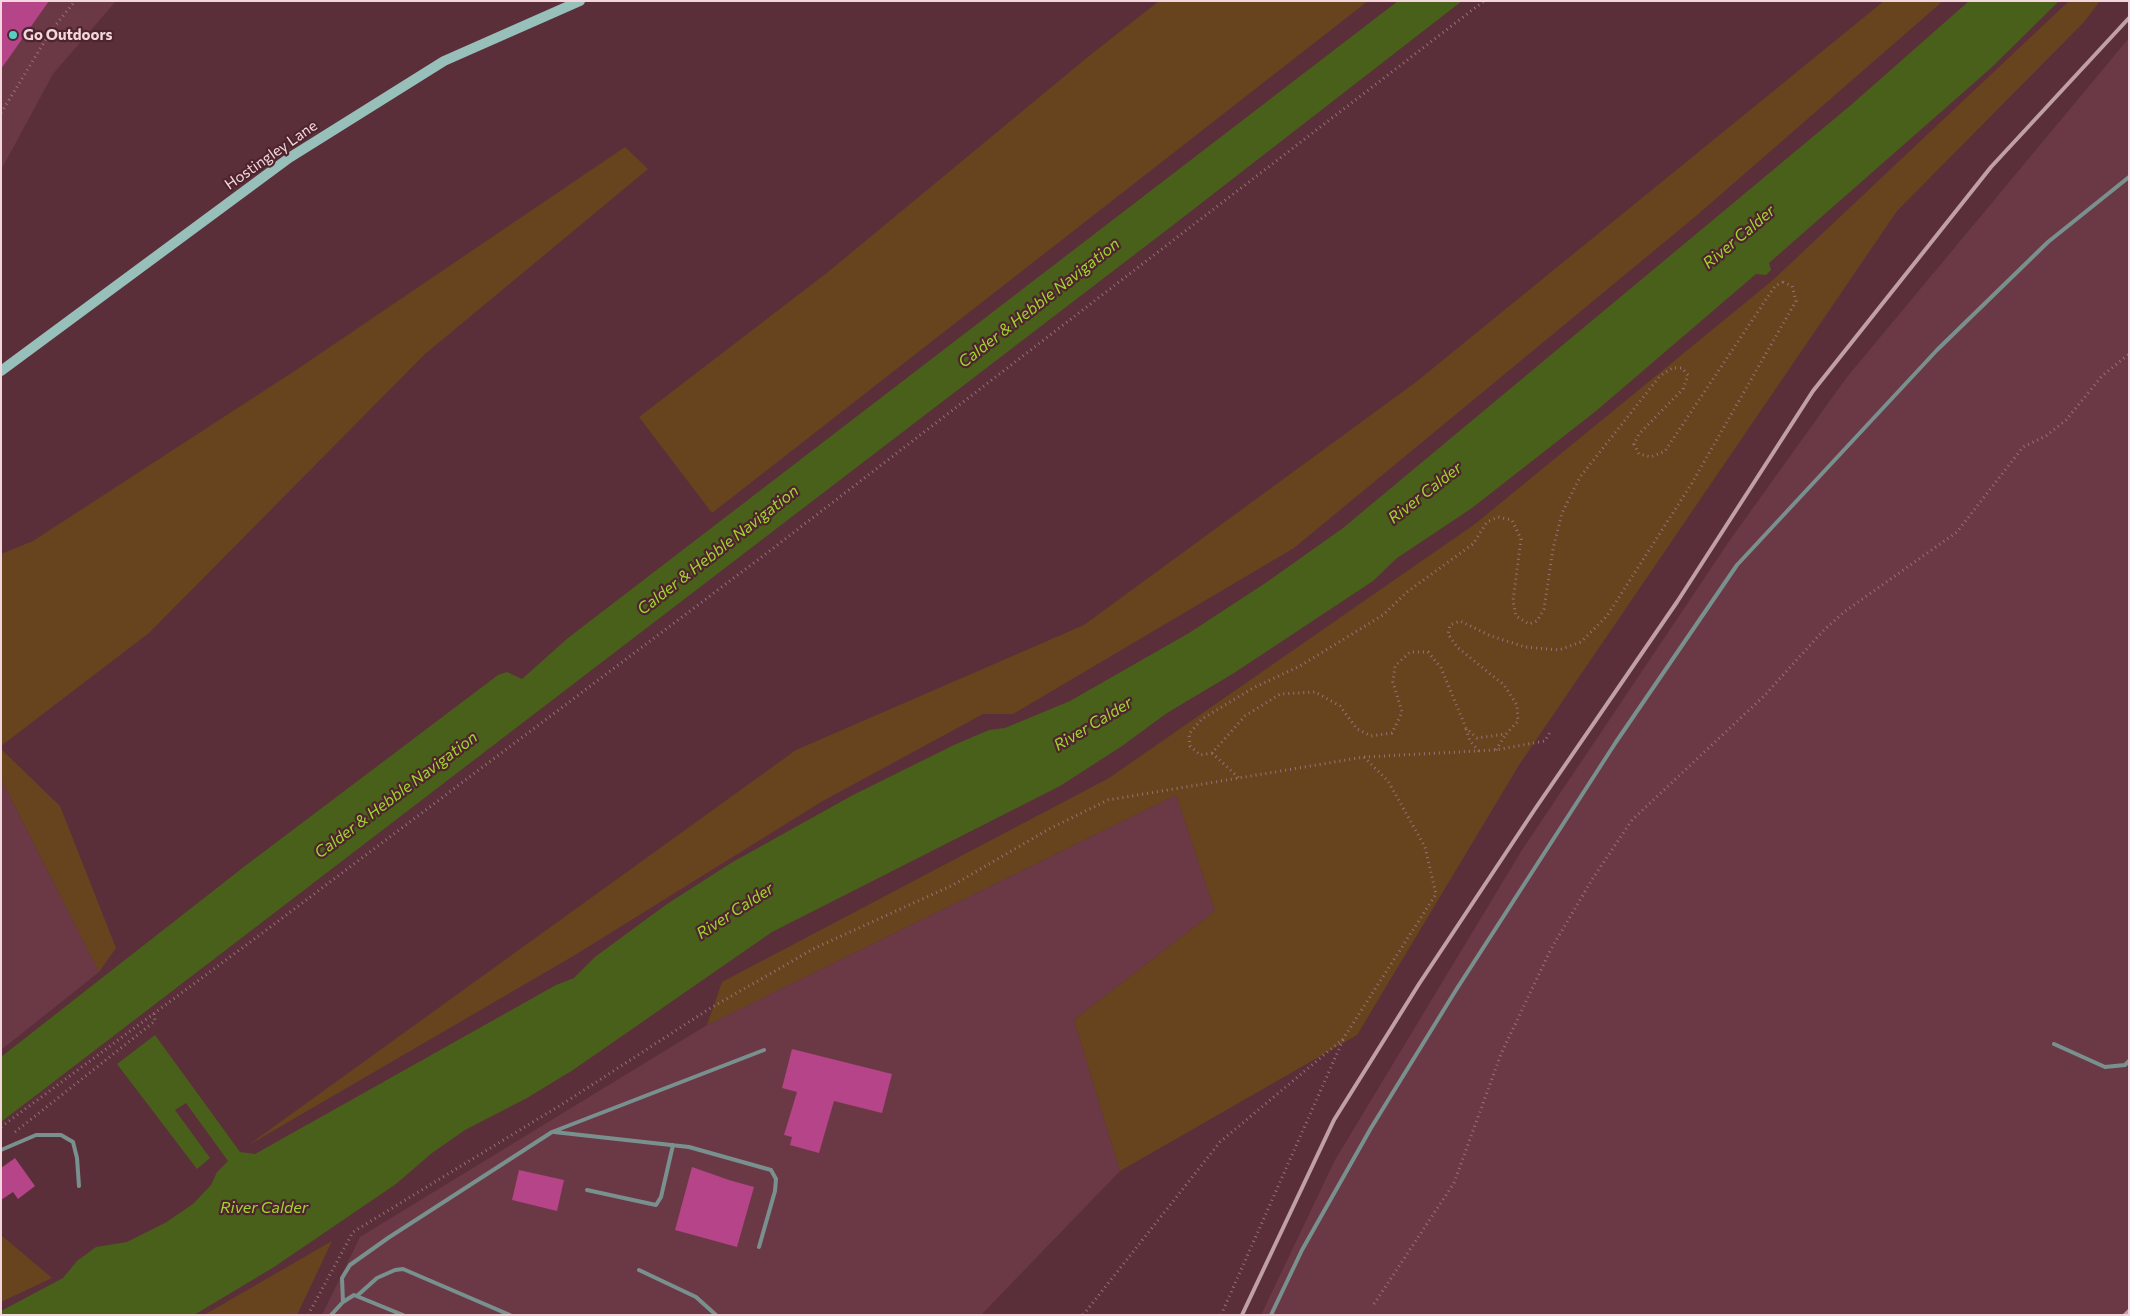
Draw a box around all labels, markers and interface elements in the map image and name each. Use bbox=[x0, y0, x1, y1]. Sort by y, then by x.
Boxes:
place label: Go Outdoors bbox=[23, 26, 112, 44]
marker: Go Outdoors bbox=[7, 29, 19, 41]
street label: Hostingley Lane bbox=[221, 116, 321, 194]
water label: River Calder bbox=[1699, 201, 1779, 273]
water label: Calder & Hebble Navigation bbox=[955, 234, 1123, 372]
water label: River Calder bbox=[1384, 458, 1466, 528]
water label: Calder & Hebble Navigation bbox=[634, 481, 802, 619]
water label: River Calder bbox=[1050, 693, 1136, 755]
water label: Calder & Hebble Navigation bbox=[311, 727, 481, 863]
water label: River Calder bbox=[693, 879, 777, 943]
water label: River Calder bbox=[220, 1198, 308, 1218]

